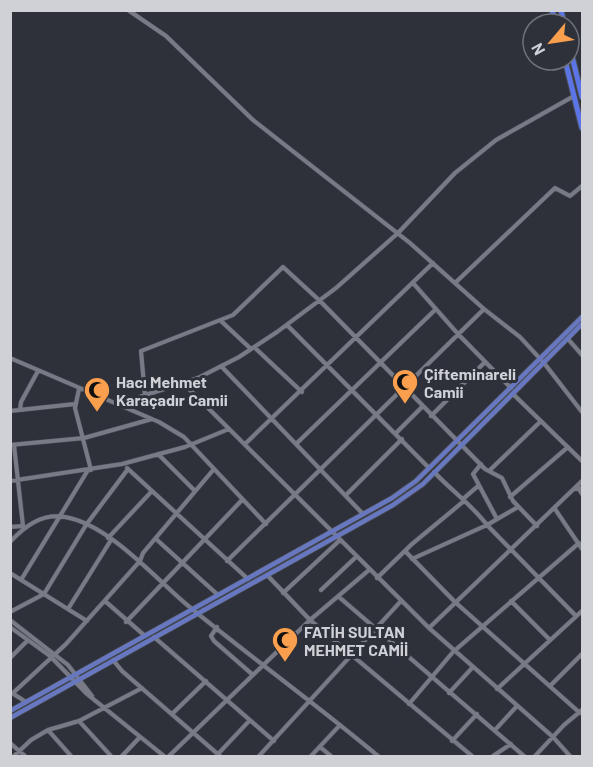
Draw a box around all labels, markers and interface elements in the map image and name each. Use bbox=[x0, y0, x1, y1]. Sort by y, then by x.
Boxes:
north arrow bbox=[521, 12, 581, 72]
text: N bbox=[527, 40, 548, 59]
place label: Çifteminareli Camii bbox=[424, 364, 516, 401]
mosque icon: Çifteminareli Camii bbox=[390, 367, 420, 405]
place label: Hacı Mehmet Karaçadır Camii bbox=[116, 372, 228, 409]
mosque icon: Hacı Mehmet Karaçadır Camii bbox=[82, 375, 112, 413]
place label: FATİH SULTAN MEHMET CAMİİ bbox=[304, 622, 408, 659]
mosque icon: FATİH SULTAN MEHMET CAMİİ bbox=[270, 625, 300, 663]

